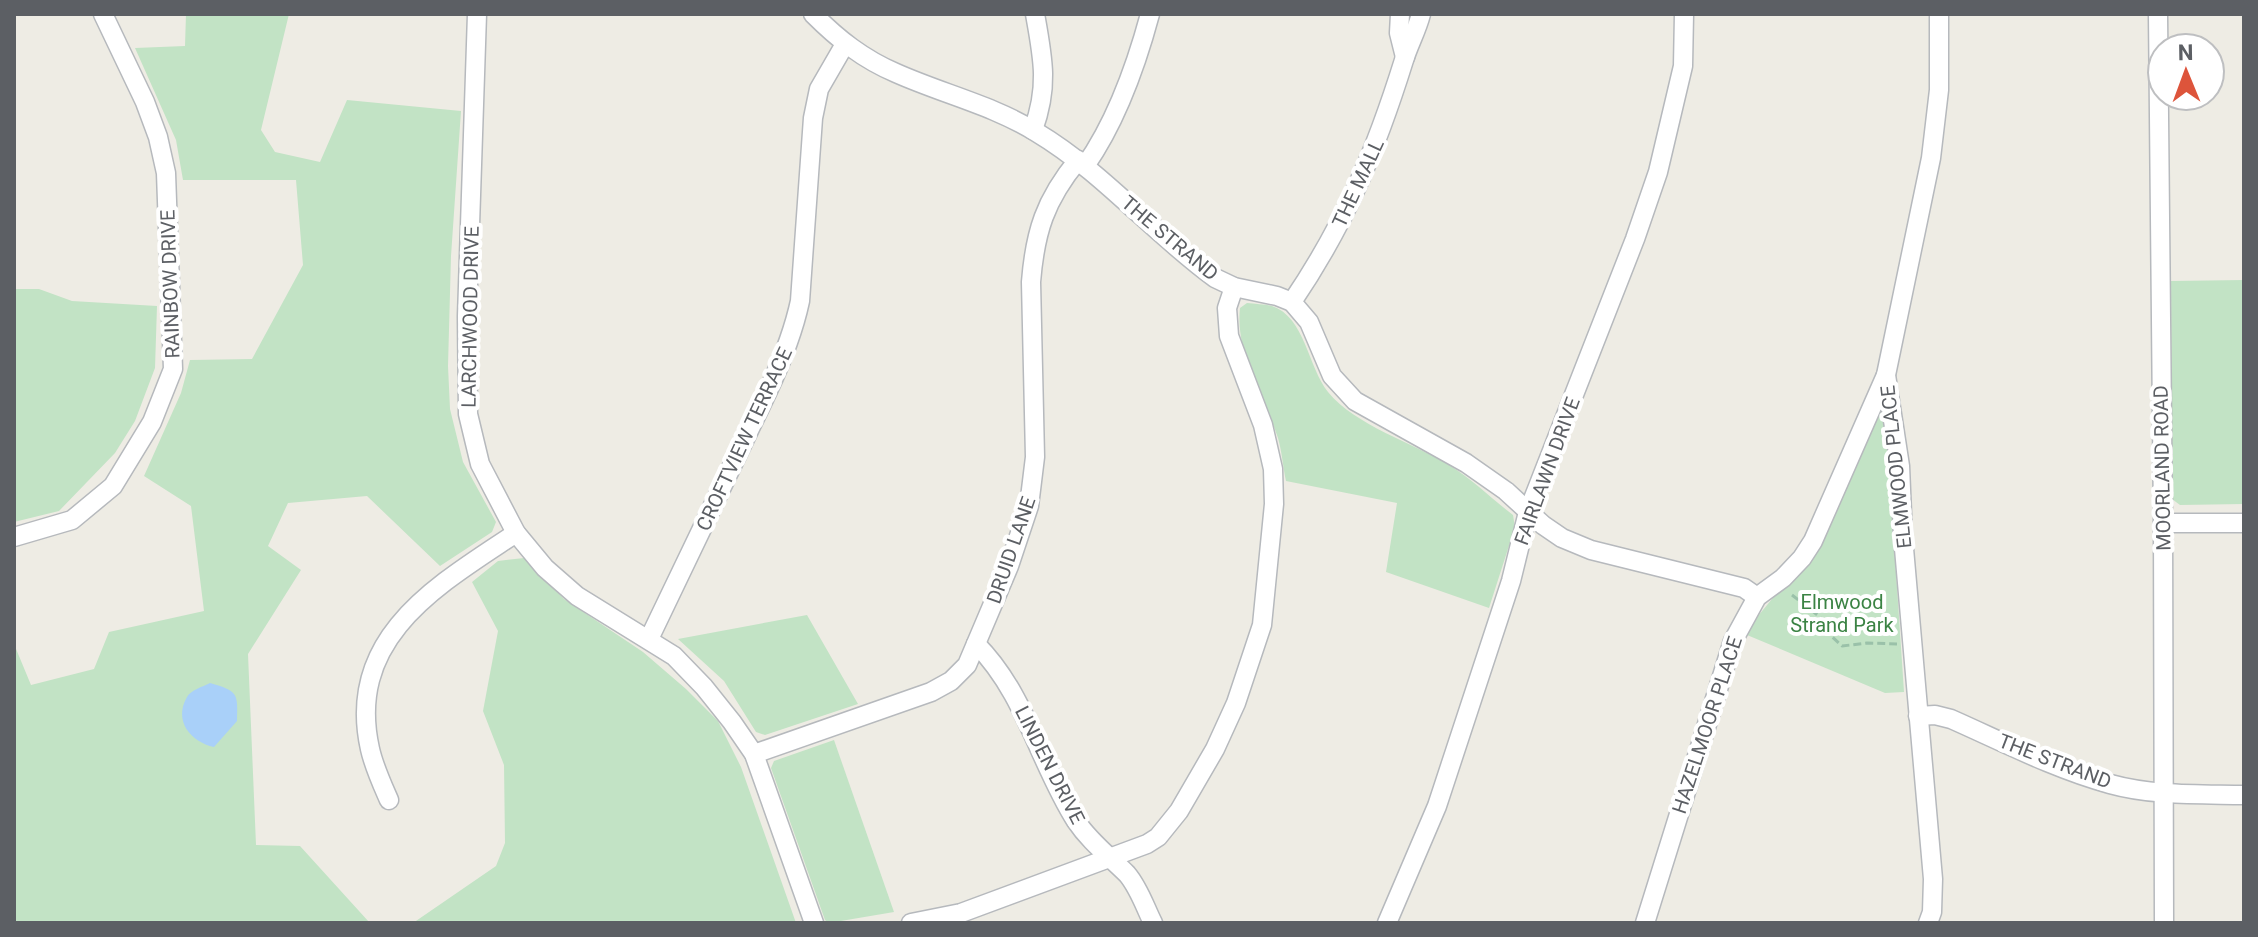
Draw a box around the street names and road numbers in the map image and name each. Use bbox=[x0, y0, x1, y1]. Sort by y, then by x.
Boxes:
street label: THE MALL bbox=[1327, 135, 1389, 231]
street label: THE STRAND bbox=[1117, 191, 1223, 285]
street label: RAINBOW DRIVE bbox=[155, 209, 185, 359]
street label: LARCHWOOD DRIVE bbox=[456, 226, 484, 408]
street label: CROFTVIEW TERRACE bbox=[691, 343, 797, 535]
street label: ELMWOOD PLACE bbox=[1876, 384, 1916, 550]
street label: MOORLAND ROAD bbox=[2149, 385, 2175, 551]
street label: FAIRLAWN DRIVE bbox=[1509, 394, 1585, 548]
street label: DRUID LANE bbox=[981, 493, 1041, 607]
street label: HAZELMOOR PLACE bbox=[1667, 633, 1747, 817]
street label: LINDEN DRIVE bbox=[1010, 702, 1090, 828]
street label: THE STRAND bbox=[1995, 728, 2115, 794]

